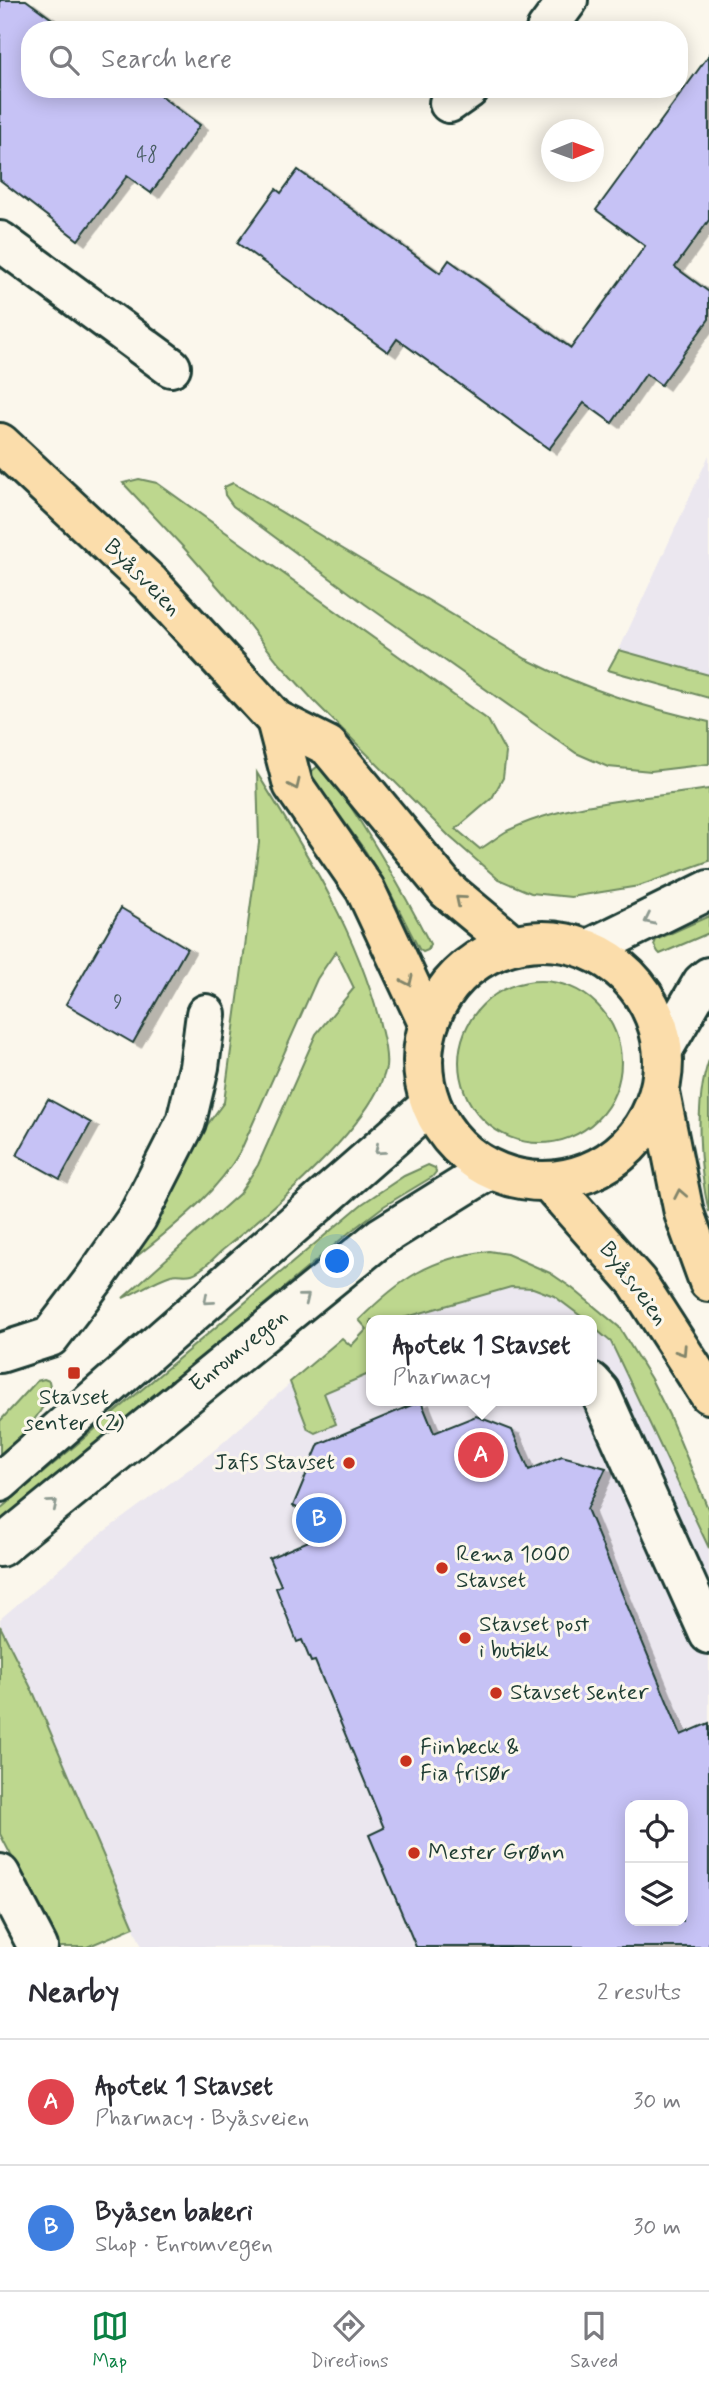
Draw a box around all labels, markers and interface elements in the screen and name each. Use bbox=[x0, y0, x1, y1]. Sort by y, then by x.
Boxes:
search box bbox=[21, 21, 688, 98]
icon: search bbox=[45, 41, 83, 79]
text: Search here bbox=[101, 43, 232, 77]
north arrow bbox=[541, 119, 604, 182]
house number: 48 bbox=[136, 143, 158, 168]
street label: Byåsveien bbox=[97, 533, 187, 623]
one-way arrow bbox=[287, 778, 301, 790]
one-way arrow bbox=[455, 896, 468, 908]
one-way arrow bbox=[644, 911, 656, 925]
one-way arrow bbox=[400, 974, 414, 987]
house number: 9 bbox=[113, 990, 123, 1015]
one-way arrow bbox=[374, 1142, 387, 1154]
one-way arrow bbox=[674, 1188, 689, 1200]
street label: Byåsveien bbox=[591, 1236, 675, 1332]
your location bbox=[320, 1244, 354, 1278]
one-way arrow bbox=[203, 1292, 216, 1304]
one-way arrow bbox=[297, 1293, 309, 1306]
street label: Enromvegen bbox=[184, 1302, 296, 1401]
popup bbox=[366, 1315, 597, 1406]
text: Apotek 1 Stavset bbox=[392, 1329, 571, 1363]
one-way arrow bbox=[673, 1343, 686, 1356]
text: Pharmacy bbox=[392, 1363, 491, 1393]
marker: Stavset senter (2) bbox=[66, 1365, 82, 1381]
place label: Stavset senter (2) bbox=[24, 1383, 124, 1439]
pin: A bbox=[458, 1429, 504, 1481]
place label: Jafs Stavset bbox=[214, 1448, 335, 1478]
marker: Jafs Stavset bbox=[341, 1455, 357, 1471]
pin: B bbox=[296, 1494, 342, 1546]
one-way arrow bbox=[45, 1499, 57, 1512]
place label: Rema 1000 Stavset bbox=[456, 1540, 570, 1596]
marker: Rema 1000 Stavset bbox=[434, 1560, 450, 1576]
place label: Stavset post i butikk bbox=[479, 1610, 589, 1666]
marker: Stavset post i butikk bbox=[457, 1630, 473, 1646]
place label: Stavset senter bbox=[510, 1678, 649, 1708]
marker: Stavset senter bbox=[488, 1685, 504, 1701]
place label: Fiinbeck & Fia frisør bbox=[420, 1733, 519, 1789]
marker: Fiinbeck & Fia frisør bbox=[398, 1753, 414, 1769]
map controls bbox=[625, 1800, 688, 1926]
button: locate bbox=[625, 1800, 688, 1863]
place label: Mester Grønn bbox=[428, 1838, 565, 1868]
marker: Mester Grønn bbox=[406, 1845, 422, 1861]
button: layers bbox=[625, 1863, 688, 1926]
text: Nearby bbox=[28, 1973, 119, 2012]
text: 2 results bbox=[597, 1978, 681, 2008]
text: Apotek 1 Stavset bbox=[95, 2070, 273, 2104]
text: A bbox=[43, 2087, 59, 2117]
text: 30 m bbox=[633, 2087, 681, 2117]
text: Pharmacy · Byåsveien bbox=[95, 2104, 309, 2134]
text: Byåsen bakeri bbox=[95, 2196, 253, 2230]
text: B bbox=[44, 2213, 58, 2243]
text: 30 m bbox=[633, 2213, 681, 2243]
text: Shop · Enromvegen bbox=[95, 2230, 273, 2260]
tab: Map bbox=[91, 2307, 129, 2374]
tab: Directions bbox=[310, 2307, 389, 2374]
tab: Saved bbox=[570, 2307, 618, 2374]

